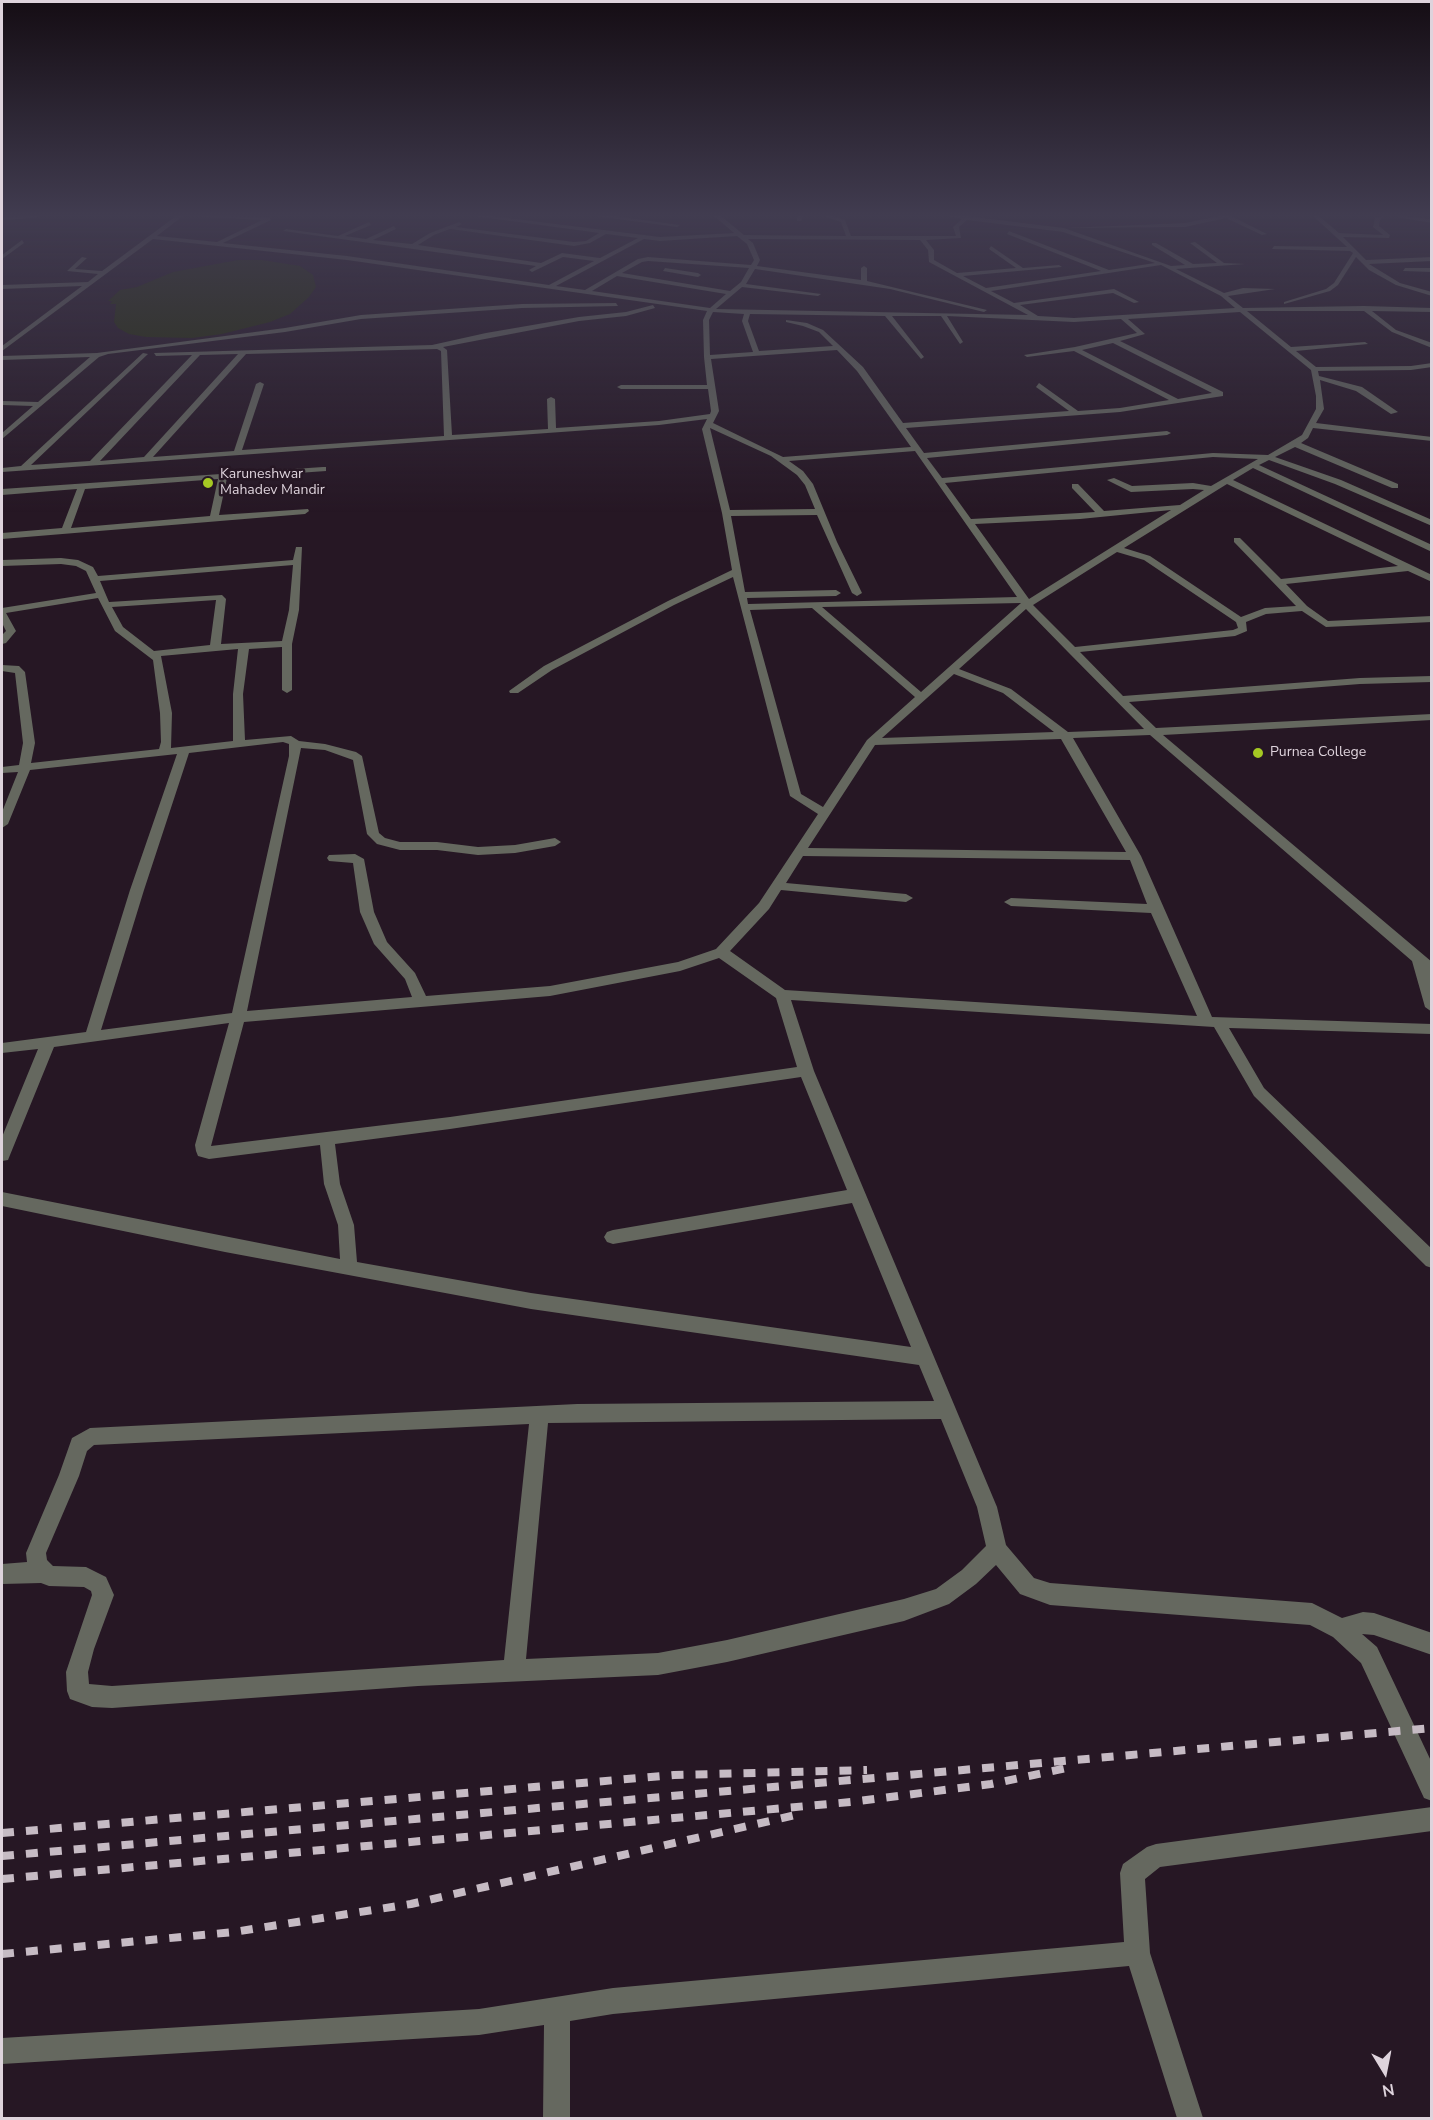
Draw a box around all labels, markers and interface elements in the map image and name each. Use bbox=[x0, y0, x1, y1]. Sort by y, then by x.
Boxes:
place label: Karuneshwar Mahadev Mandir bbox=[220, 467, 325, 500]
marker: Karuneshwar Mahadev Mandir bbox=[201, 476, 215, 490]
place label: Purnea College bbox=[1270, 745, 1366, 761]
marker: Purnea College bbox=[1251, 746, 1265, 760]
north arrow bbox=[1355, 2042, 1415, 2102]
text: N bbox=[1380, 2078, 1396, 2102]

